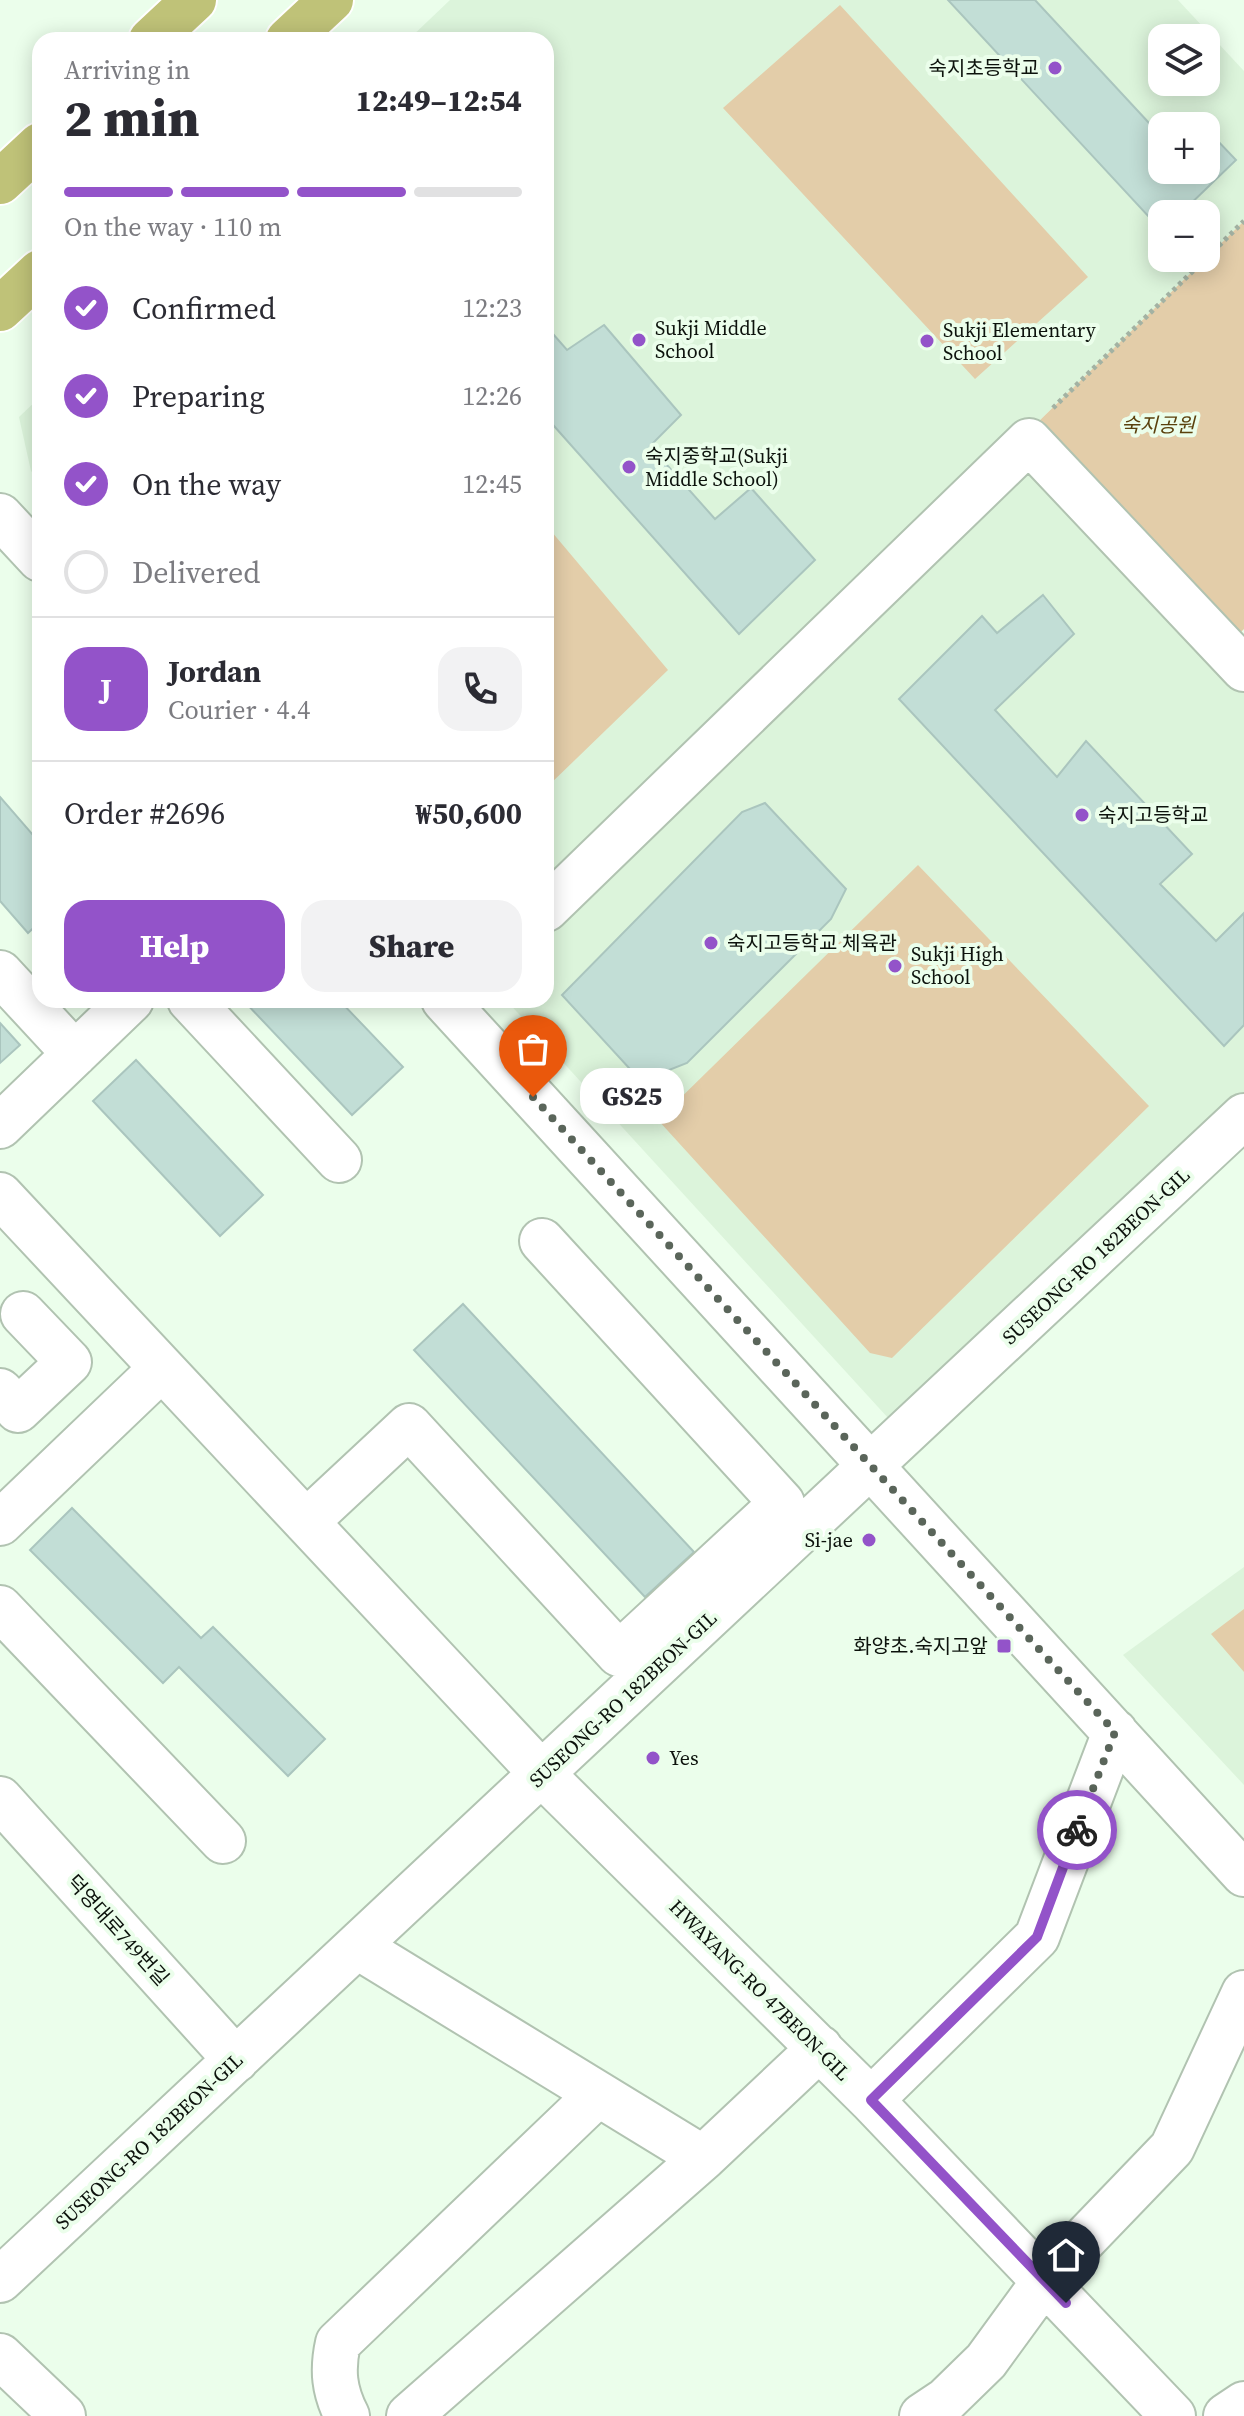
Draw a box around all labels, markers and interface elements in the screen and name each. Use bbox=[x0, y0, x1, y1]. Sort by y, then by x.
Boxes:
map controls bbox=[1148, 24, 1220, 272]
button: layers bbox=[1148, 24, 1220, 96]
text: Arriving in bbox=[64, 52, 190, 88]
place label: 숙지초등학교 bbox=[929, 54, 1039, 82]
marker: 숙지초등학교 bbox=[1046, 59, 1064, 77]
text: 12:49–12:54 bbox=[355, 80, 522, 121]
text: 2 min bbox=[64, 82, 200, 153]
button: + bbox=[1148, 112, 1220, 184]
button: − bbox=[1148, 200, 1220, 272]
text: On the way · 110 m bbox=[64, 209, 282, 245]
icon: check bbox=[64, 286, 108, 330]
text: Confirmed bbox=[132, 288, 276, 329]
text: 12:23 bbox=[462, 290, 522, 326]
place label: Sukji Middle School bbox=[655, 314, 767, 365]
place label: Sukji Elementary School bbox=[943, 316, 1096, 367]
marker: Sukji Middle School bbox=[630, 331, 648, 349]
marker: Sukji Elementary School bbox=[918, 332, 936, 350]
icon: check bbox=[64, 374, 108, 418]
text: Preparing bbox=[132, 376, 265, 417]
text: 12:26 bbox=[462, 378, 522, 414]
park label: 숙지공원 bbox=[1121, 411, 1196, 439]
place label: 숙지중학교(Sukji Middle School) bbox=[645, 442, 788, 493]
marker: 숙지중학교(Sukji Middle School) bbox=[620, 458, 638, 476]
icon: check bbox=[64, 462, 108, 506]
text: On the way bbox=[132, 464, 281, 505]
text: 12:45 bbox=[462, 466, 522, 502]
text: Delivered bbox=[132, 552, 260, 593]
button: phone bbox=[438, 647, 522, 731]
text: Jordan bbox=[168, 651, 261, 692]
text: J bbox=[100, 669, 112, 710]
text: Courier · 4.4 bbox=[168, 692, 310, 728]
text: Order #2696 bbox=[64, 793, 225, 834]
text: ₩50,600 bbox=[415, 793, 522, 834]
place label: 숙지고등학교 bbox=[1098, 801, 1208, 829]
marker: 숙지고등학교 bbox=[1073, 806, 1091, 824]
button: Help bbox=[64, 900, 285, 992]
button: Share bbox=[301, 900, 522, 992]
place label: 숙지고등학교 체육관 bbox=[727, 929, 897, 957]
marker: 숙지고등학교 체육관 bbox=[702, 934, 720, 952]
place label: Sukji High School bbox=[911, 940, 1004, 991]
marker: Sukji High School bbox=[886, 957, 904, 975]
pin bbox=[499, 1015, 567, 1097]
icon: bag bbox=[511, 1027, 555, 1071]
callout: GS25 bbox=[581, 1069, 685, 1125]
text: GS25 bbox=[602, 1078, 662, 1114]
street label: SUSEONG-RO 182BEON-GIL bbox=[996, 1161, 1196, 1351]
place label: Si-jae bbox=[805, 1526, 853, 1554]
marker: Si-jae bbox=[860, 1531, 878, 1549]
street label: SUSEONG-RO 182BEON-GIL bbox=[523, 1604, 723, 1794]
place label: 화양초.숙지고앞 bbox=[853, 1632, 988, 1660]
marker: 화양초.숙지고앞 bbox=[995, 1637, 1013, 1655]
place label: Yes bbox=[669, 1744, 699, 1772]
marker: Yes bbox=[644, 1749, 662, 1767]
courier bbox=[1037, 1790, 1117, 1870]
icon: bike bbox=[1055, 1808, 1099, 1852]
street label: 덕영대로749번길 bbox=[61, 1868, 175, 1992]
street label: HWAYANG-RO 47BEON-GIL bbox=[663, 1893, 857, 2087]
street label: SUSEONG-RO 182BEON-GIL bbox=[49, 2046, 249, 2236]
pin bbox=[1032, 2221, 1100, 2303]
icon: home bbox=[1044, 2233, 1088, 2277]

